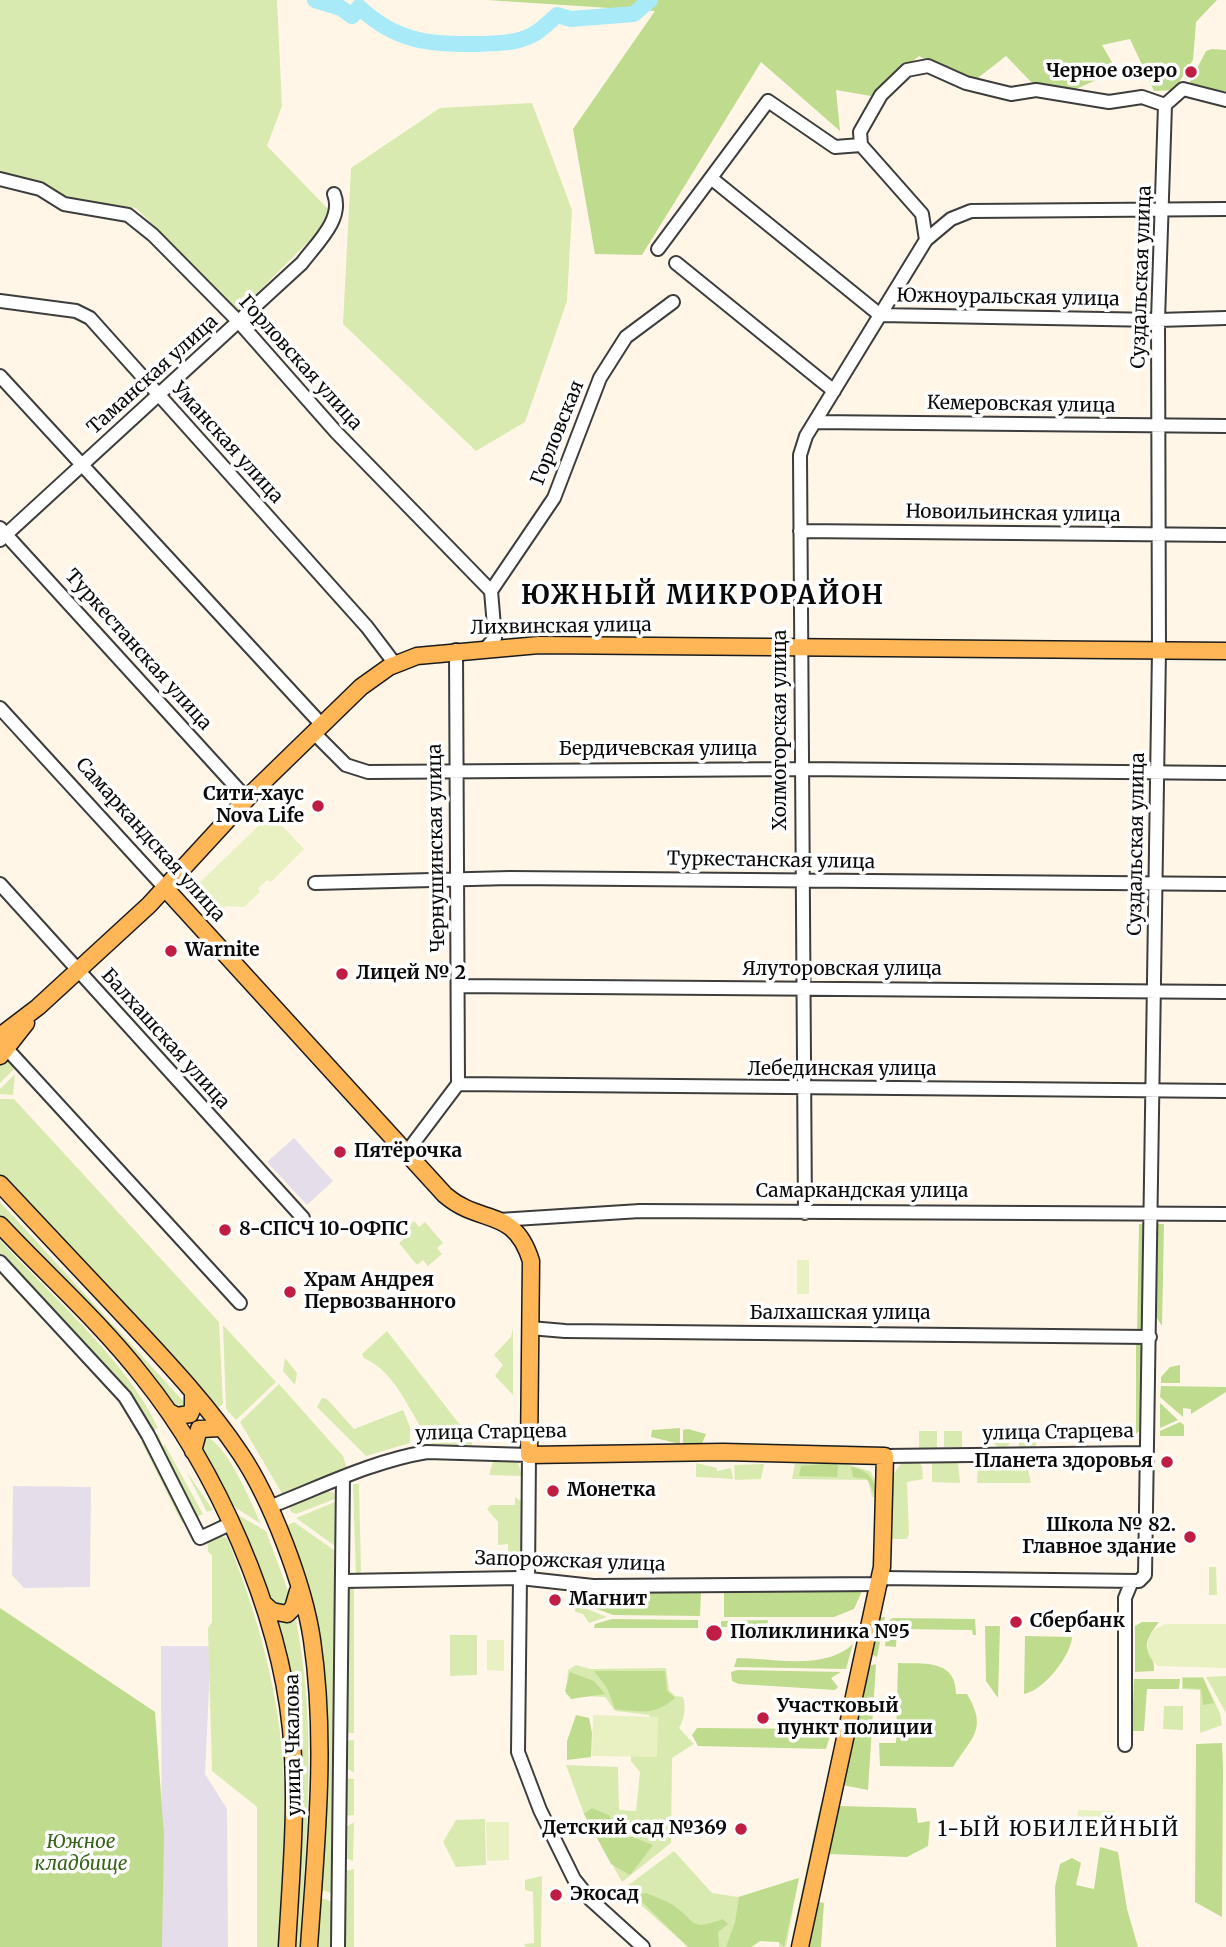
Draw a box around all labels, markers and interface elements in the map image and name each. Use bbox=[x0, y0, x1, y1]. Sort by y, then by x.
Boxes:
place label: Черное озеро bbox=[1046, 61, 1177, 83]
marker: Черное озеро bbox=[1183, 64, 1199, 80]
street label: Суздальская улица bbox=[1127, 185, 1157, 369]
street label: Южноуральская улица bbox=[896, 285, 1120, 311]
street label: Горловская улица bbox=[234, 291, 366, 435]
street label: Таманская улица bbox=[83, 310, 223, 440]
street label: Горловская bbox=[527, 377, 589, 489]
street label: Уманская улица bbox=[167, 378, 287, 508]
street label: Кемеровская улица bbox=[927, 392, 1115, 418]
street label: Новоильинская улица bbox=[905, 501, 1121, 527]
street label: Туркестанская улица bbox=[60, 565, 216, 735]
district label: ЮЖНЫЙ МИКРОРАЙОН bbox=[523, 581, 883, 613]
street label: Лихвинская улица bbox=[470, 614, 652, 640]
street label: Холмогорская улица bbox=[770, 630, 792, 830]
street label: Бердичевская улица bbox=[559, 739, 757, 761]
street label: Чернушинская улица bbox=[424, 743, 450, 953]
street label: Суздальская улица bbox=[1124, 752, 1150, 936]
street label: Самаркандская улица bbox=[70, 753, 230, 927]
place label: Сити-хаус Nova Life bbox=[203, 784, 304, 828]
marker: Сити-хаус Nova Life bbox=[310, 798, 326, 814]
street label: Туркестанская улица bbox=[667, 848, 875, 874]
place label: Warnite bbox=[185, 940, 260, 962]
marker: Warnite bbox=[163, 943, 179, 959]
street label: Ялуторовская улица bbox=[742, 959, 942, 981]
place label: Лицей № 2 bbox=[356, 963, 466, 985]
street label: Балхашская улица bbox=[96, 964, 234, 1114]
marker: Лицей № 2 bbox=[334, 966, 350, 982]
street label: Лебединская улица bbox=[748, 1059, 936, 1081]
place label: Пятёрочка bbox=[354, 1141, 462, 1163]
marker: Пятёрочка bbox=[332, 1144, 348, 1160]
street label: Самаркандская улица bbox=[756, 1181, 968, 1203]
place label: 8-СПСЧ 10-ОФПС bbox=[239, 1219, 408, 1241]
marker: 8-СПСЧ 10-ОФПС bbox=[217, 1222, 233, 1238]
place label: Храм Андрея Первозванного bbox=[304, 1270, 456, 1314]
marker: Храм Андрея Первозванного bbox=[282, 1284, 298, 1300]
street label: Балхашская улица bbox=[750, 1303, 930, 1325]
street label: улица Старцева bbox=[415, 1420, 567, 1446]
street label: улица Старцева bbox=[982, 1420, 1134, 1446]
place label: Планета здоровья bbox=[974, 1451, 1153, 1473]
marker: Планета здоровья bbox=[1159, 1454, 1175, 1470]
place label: Монетка bbox=[567, 1480, 656, 1502]
marker: Монетка bbox=[545, 1483, 561, 1499]
place label: Школа № 82. Главное здание bbox=[1022, 1515, 1176, 1559]
marker: Школа № 82. Главное здание bbox=[1182, 1529, 1198, 1545]
street label: Запорожская улица bbox=[474, 1547, 666, 1577]
place label: Магнит bbox=[569, 1589, 647, 1611]
marker: Магнит bbox=[547, 1592, 563, 1608]
place label: Сбербанк bbox=[1030, 1611, 1125, 1633]
marker: Сбербанк bbox=[1008, 1614, 1024, 1630]
place label: Поликлиника №5 bbox=[730, 1622, 910, 1644]
marker: Поликлиника №5 bbox=[704, 1623, 724, 1643]
street label: улица Чкалова bbox=[281, 1674, 307, 1816]
place label: Участковый пункт полиции bbox=[777, 1696, 933, 1740]
marker: Участковый пункт полиции bbox=[755, 1710, 771, 1726]
district label: 1-ЫЙ ЮБИЛЕЙНЫЙ bbox=[939, 1817, 1179, 1843]
place label: Детский сад №369 bbox=[542, 1818, 727, 1840]
marker: Детский сад №369 bbox=[733, 1821, 749, 1837]
park label: Южное кладбище bbox=[35, 1832, 127, 1876]
place label: Экосад bbox=[570, 1884, 639, 1906]
marker: Экосад bbox=[548, 1887, 564, 1903]

